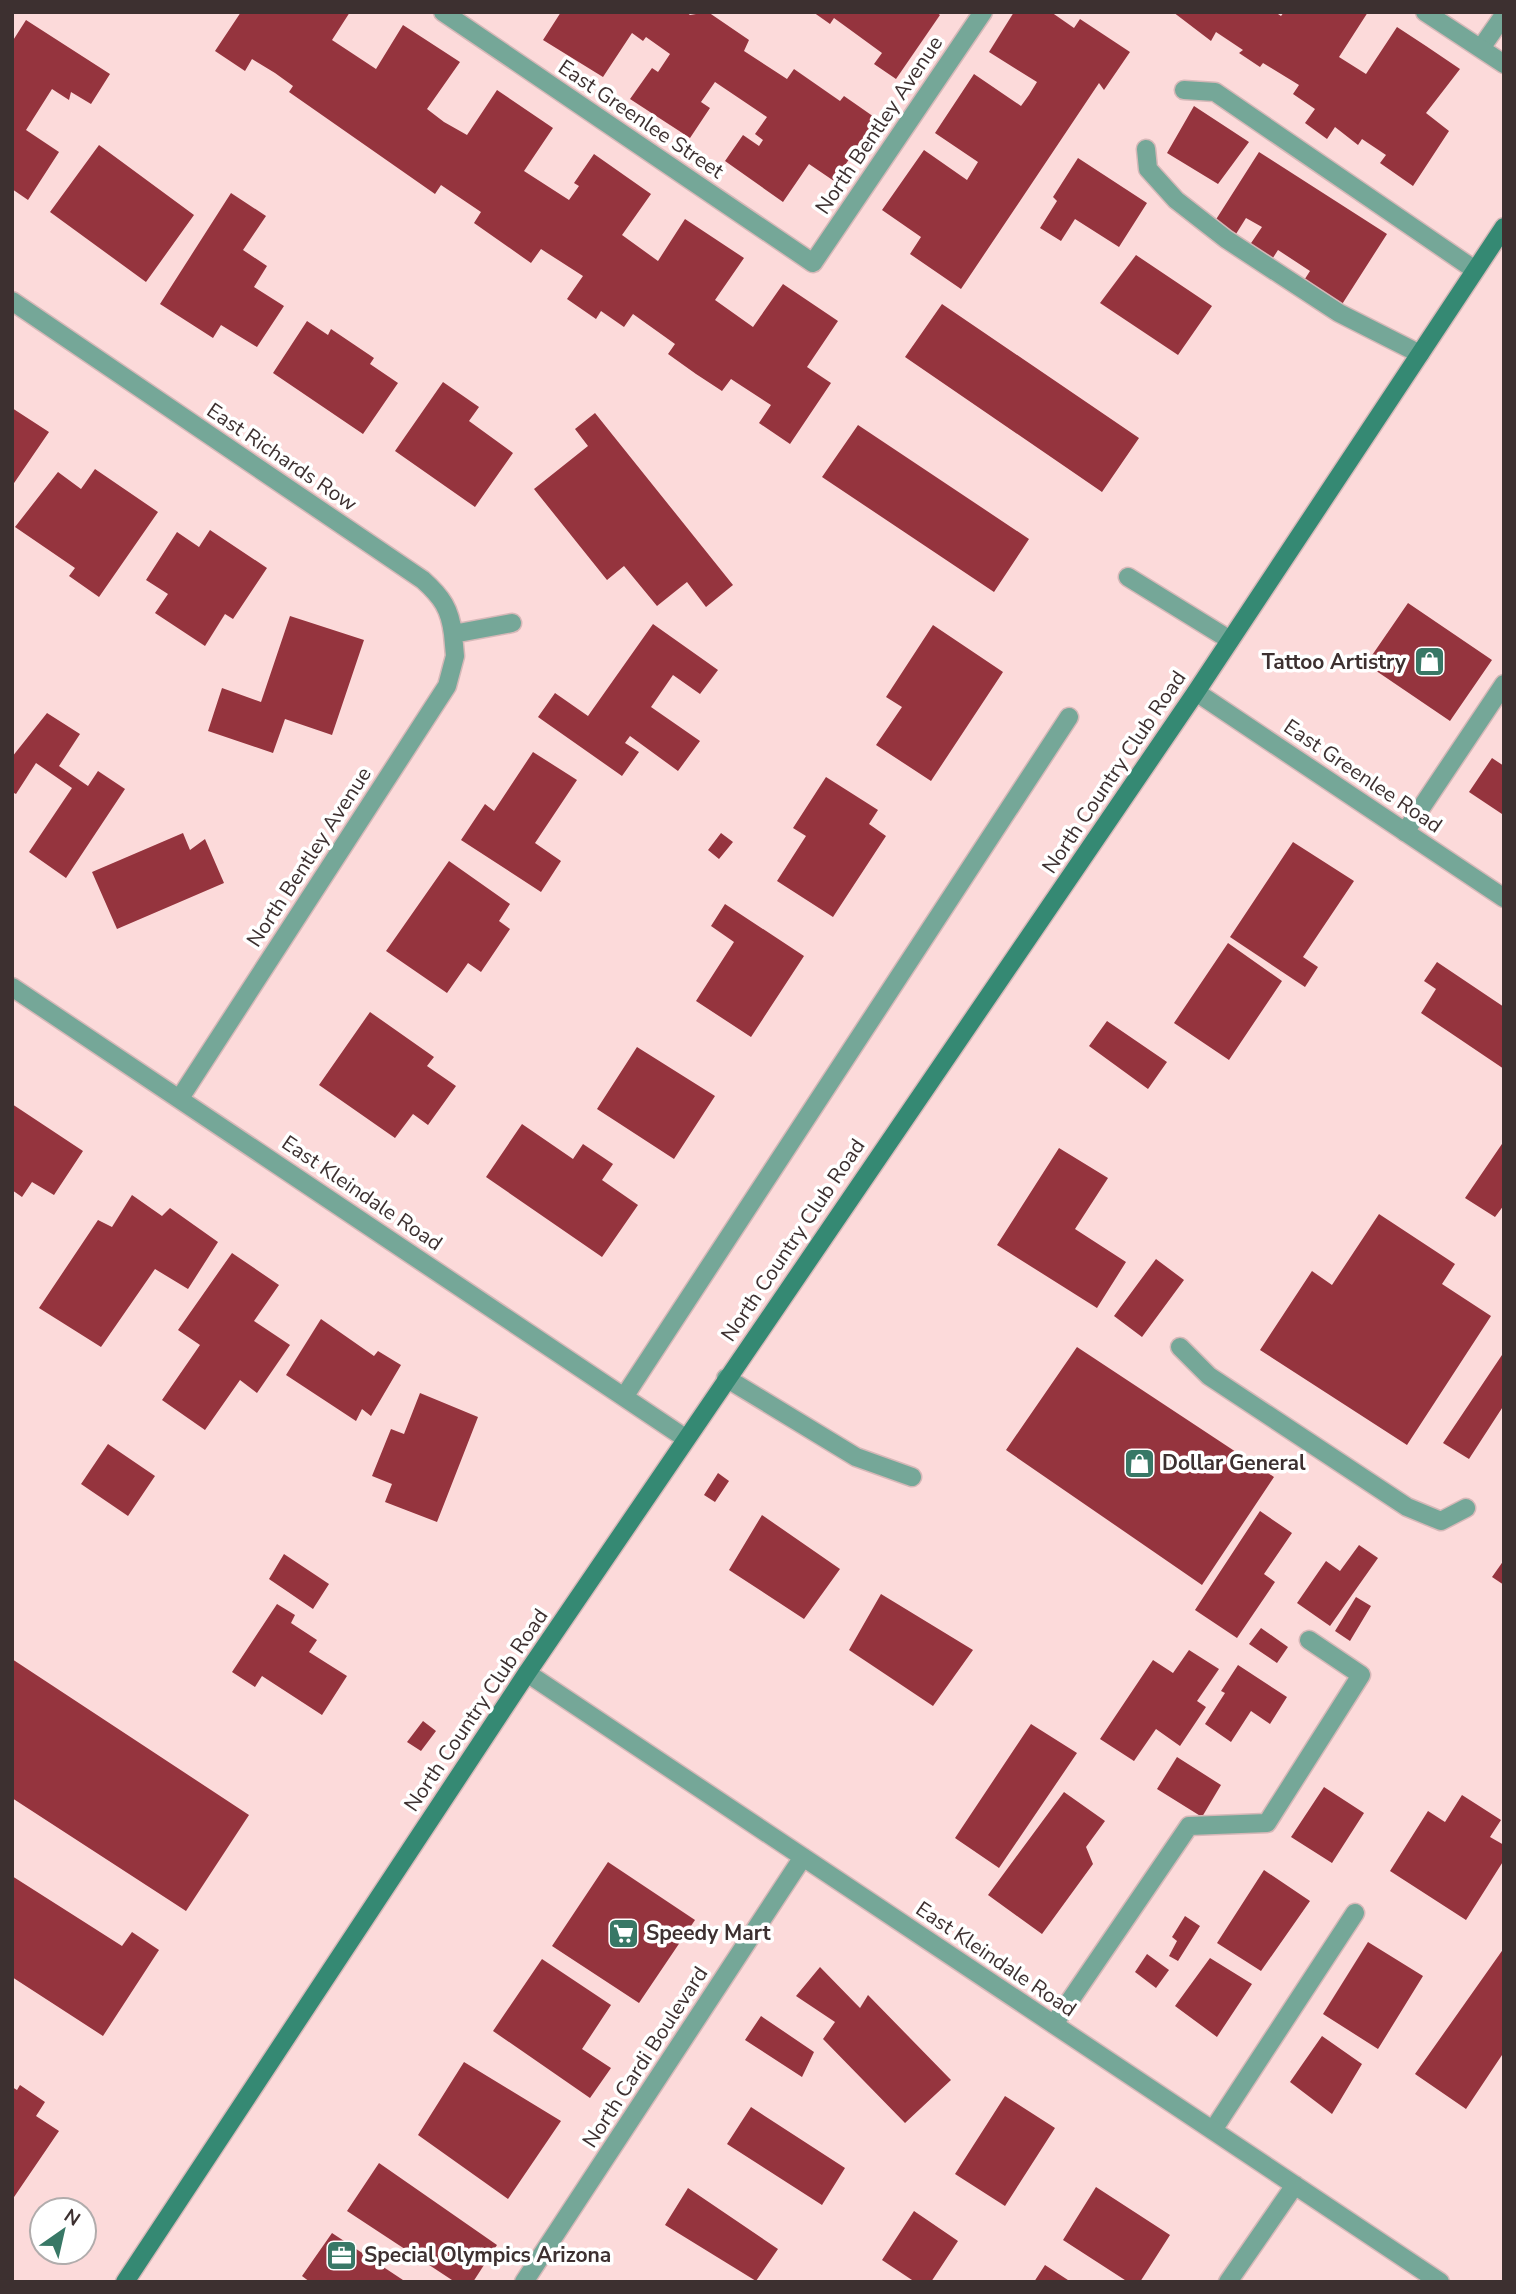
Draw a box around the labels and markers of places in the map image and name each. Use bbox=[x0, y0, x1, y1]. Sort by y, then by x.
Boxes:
shop icon: Tattoo Artistry bbox=[1412, 645, 1446, 679]
place label: Tattoo Artistry bbox=[1262, 648, 1407, 676]
shop icon: Dollar General bbox=[1122, 1446, 1156, 1480]
place label: Dollar General bbox=[1162, 1449, 1306, 1477]
supermarket icon: Speedy Mart bbox=[606, 1916, 640, 1950]
place label: Speedy Mart bbox=[646, 1919, 771, 1947]
office icon: Special Olympics Arizona bbox=[324, 2238, 358, 2272]
place label: Special Olympics Arizona bbox=[364, 2241, 611, 2269]

